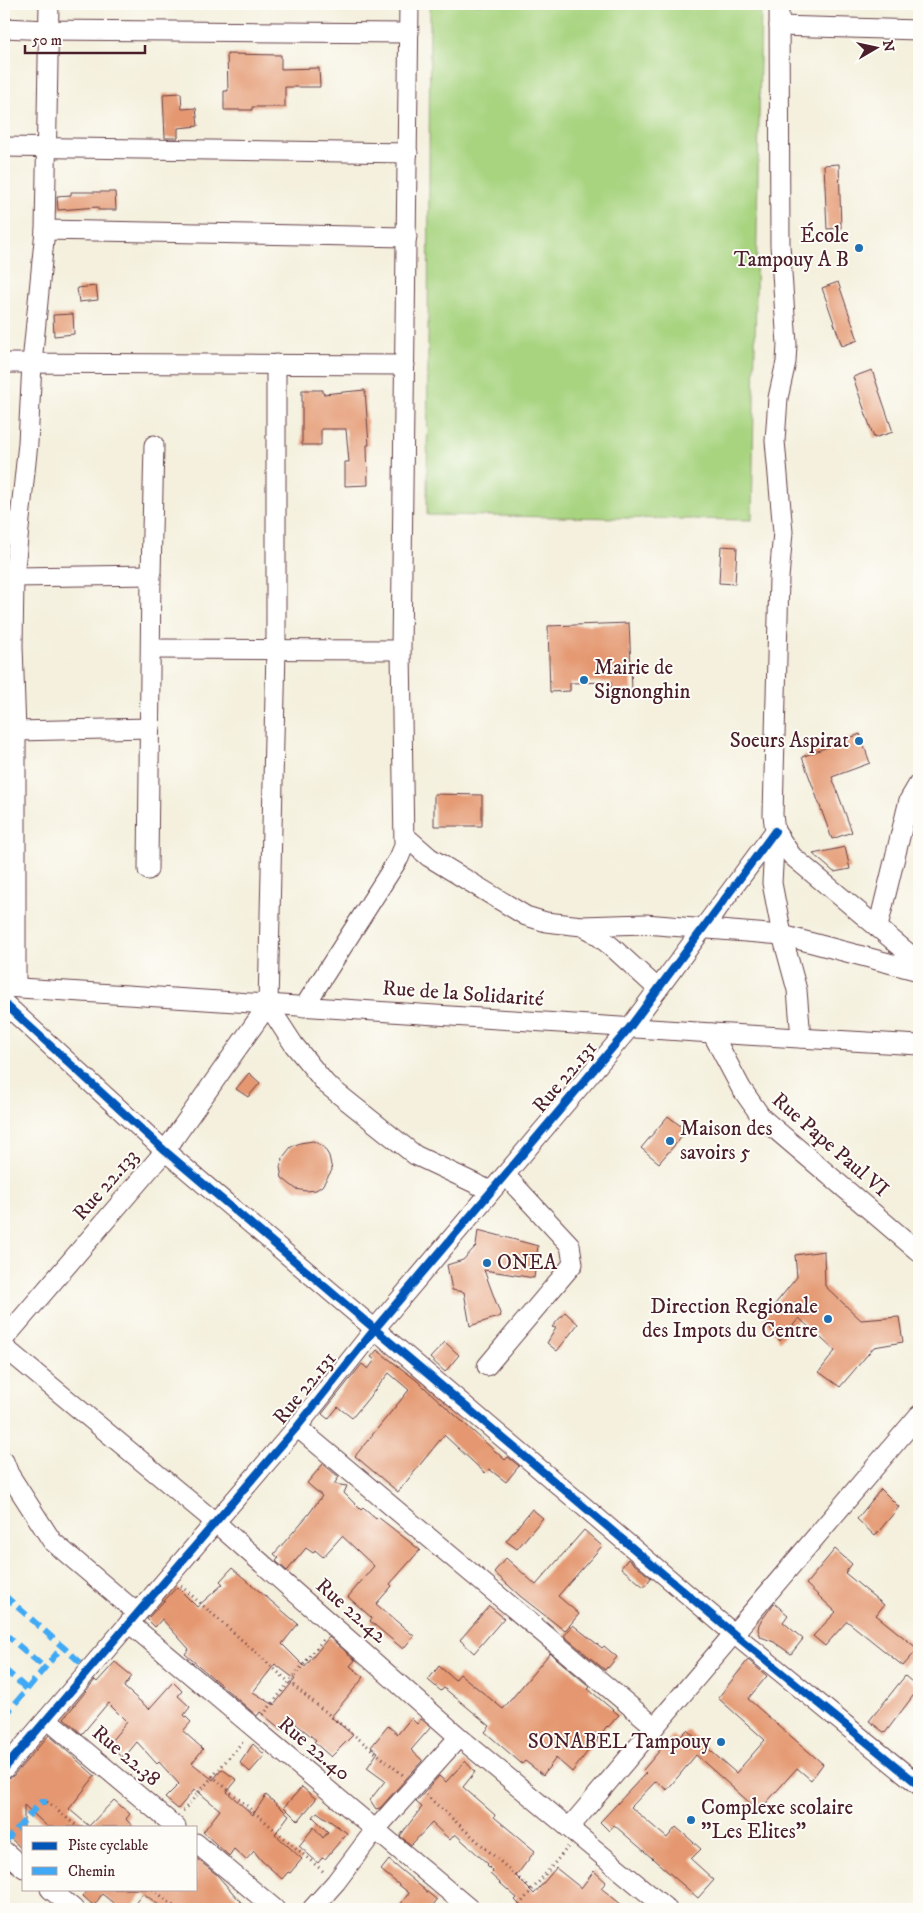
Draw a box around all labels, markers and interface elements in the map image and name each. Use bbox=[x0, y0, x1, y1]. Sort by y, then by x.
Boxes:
scale bar bbox=[25, 22, 145, 54]
north arrow bbox=[850, 22, 900, 72]
text: 50 m bbox=[32, 31, 62, 50]
text: N bbox=[878, 39, 898, 54]
place label: École Tampouy A B bbox=[734, 222, 849, 273]
marker: École Tampouy A B bbox=[853, 242, 865, 254]
place label: Mairie de Signonghin bbox=[594, 655, 690, 705]
marker: Mairie de Signonghin bbox=[578, 674, 590, 686]
place label: Soeurs Aspirat bbox=[730, 728, 849, 754]
marker: Soeurs Aspirat bbox=[853, 735, 865, 747]
street label: Rue de la Solidarité bbox=[382, 975, 545, 1013]
street label: Rue 22.131 bbox=[527, 1036, 603, 1118]
street label: Rue Pape Paul VI bbox=[766, 1087, 894, 1203]
place label: Maison des savoirs 5 bbox=[680, 1116, 772, 1166]
marker: Maison des savoirs 5 bbox=[664, 1135, 676, 1147]
street label: Rue 22.133 bbox=[68, 1144, 144, 1226]
place label: ONEA bbox=[497, 1250, 558, 1276]
marker: ONEA bbox=[481, 1257, 493, 1269]
place label: Direction Regionale des Impots du Centre bbox=[642, 1294, 818, 1344]
marker: Direction Regionale des Impots du Centre bbox=[822, 1313, 834, 1325]
street label: Rue 22.131 bbox=[268, 1346, 342, 1430]
street label: Rue 22.42 bbox=[310, 1573, 392, 1649]
street label: Rue 22.40 bbox=[272, 1711, 356, 1787]
street label: Rue 22.38 bbox=[86, 1720, 166, 1792]
place label: SONABEL Tampouy bbox=[528, 1729, 712, 1755]
marker: SONABEL Tampouy bbox=[715, 1736, 727, 1748]
place label: Complexe scolaire "Les Elites" bbox=[701, 1795, 853, 1845]
marker: Complexe scolaire "Les Elites" bbox=[685, 1814, 697, 1826]
legend bbox=[22, 1826, 198, 1890]
text: Piste cyclable bbox=[68, 1836, 148, 1855]
text: Chemin bbox=[68, 1862, 115, 1881]

